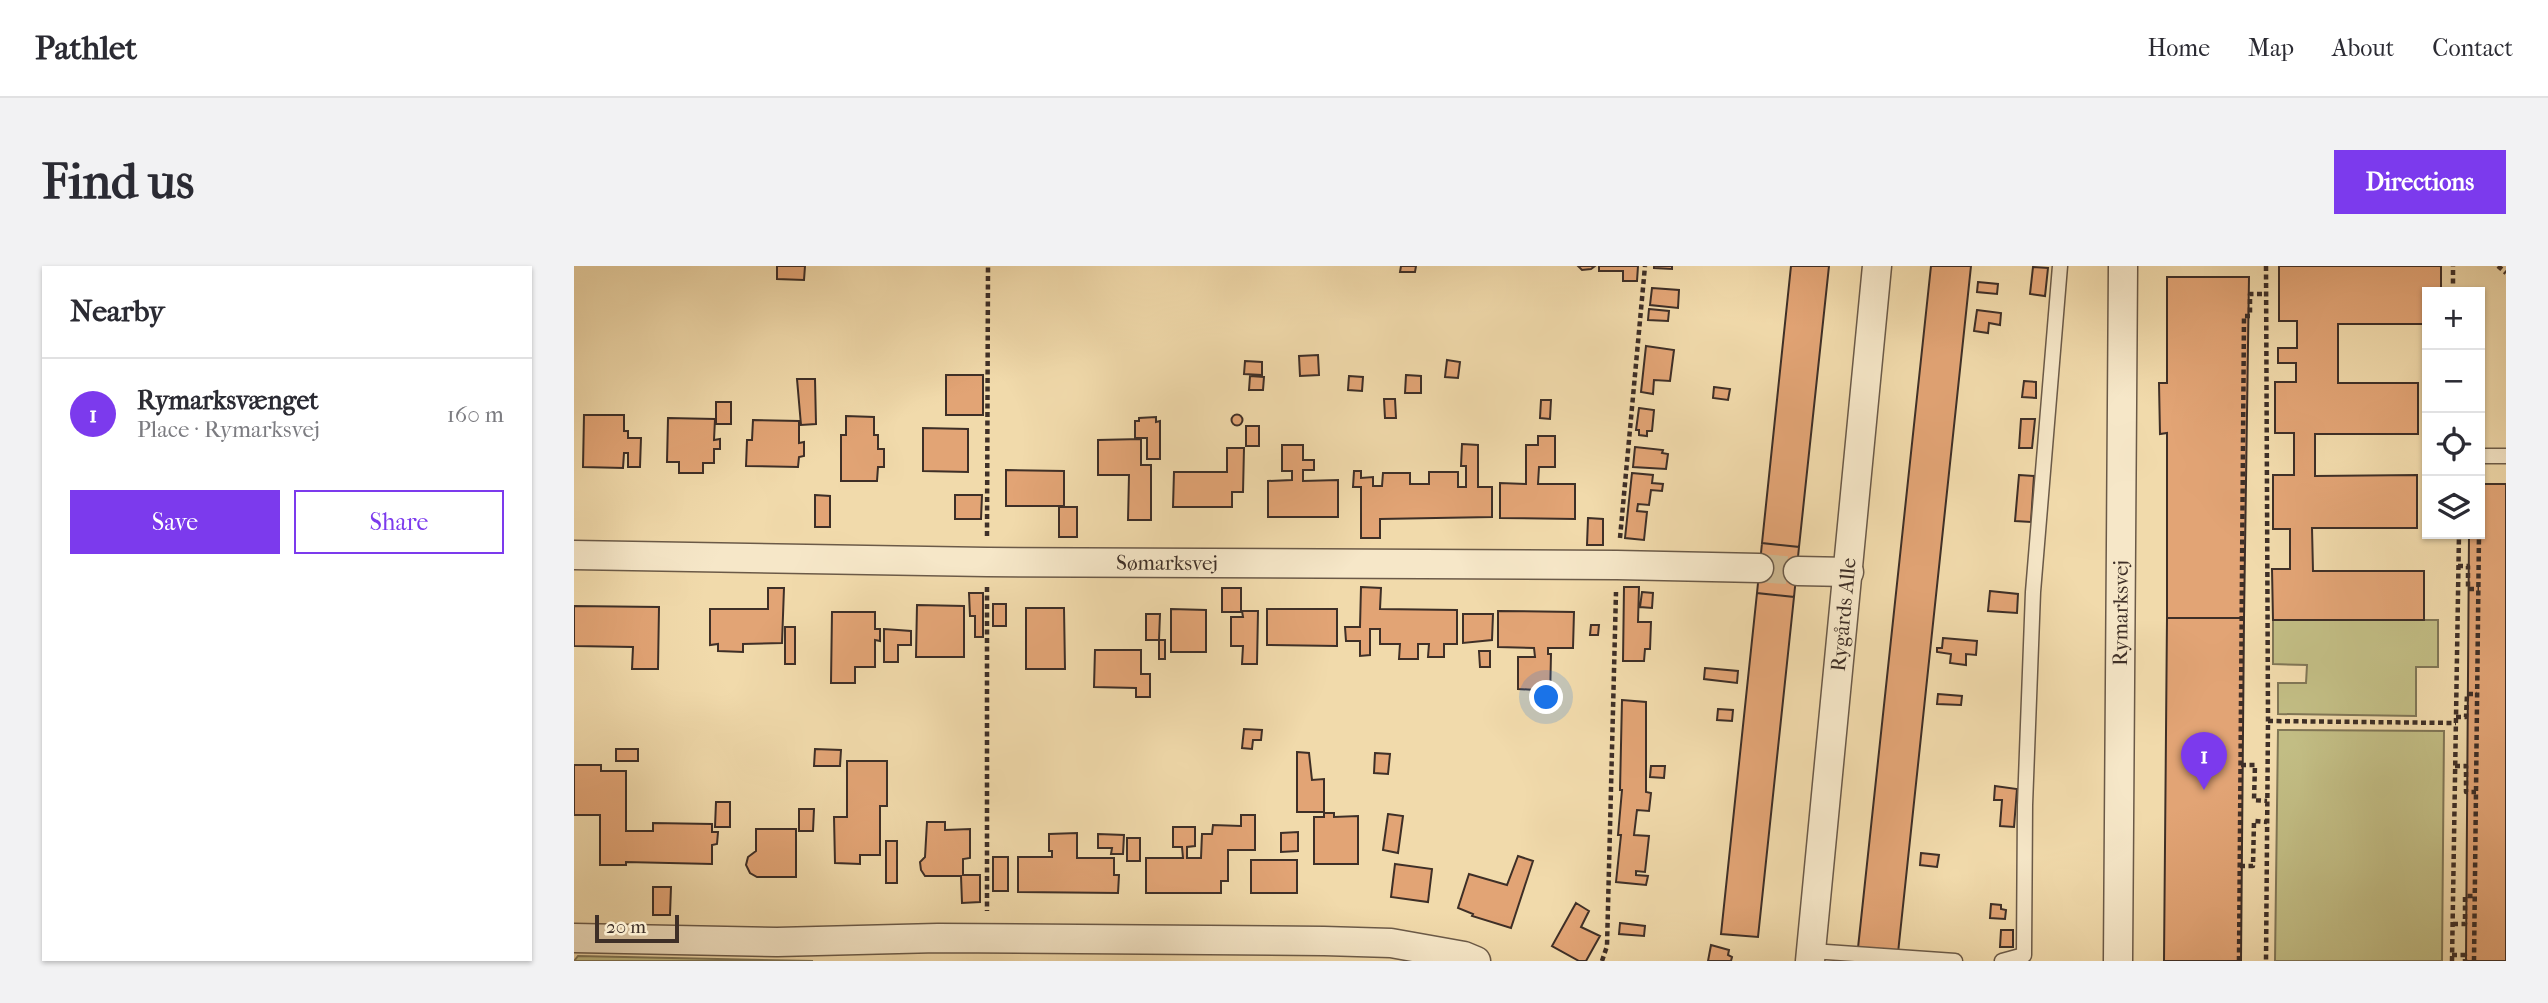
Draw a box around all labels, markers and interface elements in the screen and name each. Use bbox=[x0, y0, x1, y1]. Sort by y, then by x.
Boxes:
text: Pathlet bbox=[35, 29, 137, 68]
text: Home bbox=[2148, 34, 2210, 62]
text: Map bbox=[2248, 34, 2294, 62]
text: About bbox=[2332, 34, 2394, 62]
text: Contact bbox=[2432, 34, 2513, 62]
button: Directions bbox=[2334, 150, 2506, 214]
text: Find us bbox=[42, 153, 194, 211]
map controls bbox=[2422, 287, 2485, 539]
button: + bbox=[2422, 287, 2485, 350]
text: Nearby bbox=[70, 294, 165, 329]
button: − bbox=[2422, 350, 2485, 413]
text: Rymarksvænget bbox=[137, 385, 319, 416]
text: 1 bbox=[89, 401, 97, 428]
text: 160 m bbox=[447, 401, 504, 428]
button: locate bbox=[2422, 413, 2485, 476]
text: Place · Rymarksvej bbox=[137, 416, 320, 443]
button: layers bbox=[2422, 476, 2485, 539]
button: Save bbox=[70, 490, 280, 554]
button: Share bbox=[294, 490, 504, 554]
street label: Sømarksvej bbox=[1116, 551, 1218, 575]
street label: Rygårds Alle bbox=[1826, 557, 1861, 673]
street label: Rymarksvej bbox=[2108, 560, 2133, 666]
your location bbox=[1529, 680, 1563, 714]
pin: 1 bbox=[2181, 732, 2227, 790]
scale bar bbox=[595, 912, 679, 944]
text: 20 m bbox=[606, 916, 646, 938]

